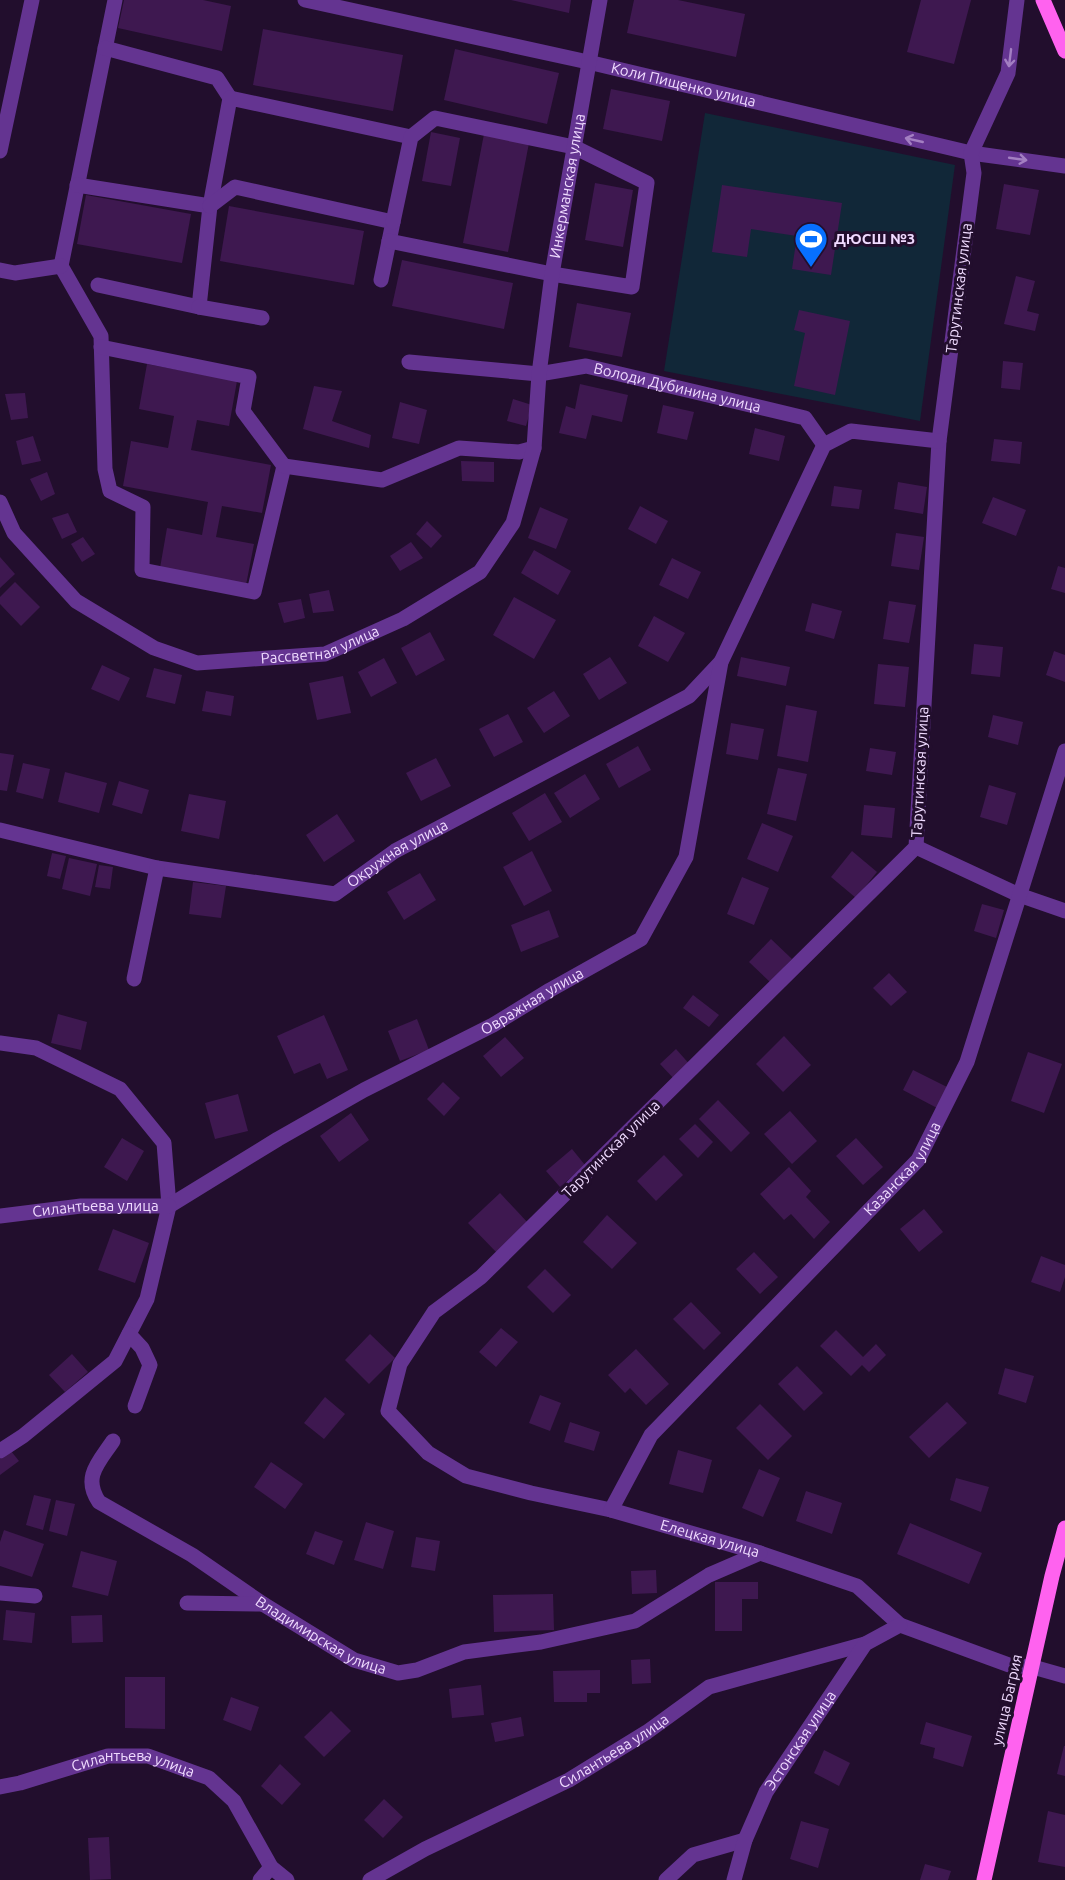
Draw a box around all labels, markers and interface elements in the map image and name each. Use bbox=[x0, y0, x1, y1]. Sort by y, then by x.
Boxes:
one-way arrow bbox=[1004, 48, 1015, 67]
street label: Коли Пищенко улица bbox=[610, 59, 758, 110]
street label: Инкерманская улица bbox=[546, 112, 588, 259]
one-way arrow bbox=[905, 133, 924, 145]
one-way arrow bbox=[1008, 154, 1028, 165]
sports icon: ДЮСШ №3 bbox=[793, 221, 829, 268]
street label: Тарутинская улица bbox=[942, 222, 975, 354]
place label: ДЮСШ №3 bbox=[834, 230, 915, 247]
street label: Володи Дубинина улица bbox=[592, 359, 763, 415]
street label: Рассветная улица bbox=[260, 622, 382, 666]
street label: Тарутинская улица bbox=[908, 706, 931, 838]
street label: Окружная улица bbox=[343, 816, 451, 891]
street label: Овражная улица bbox=[478, 964, 586, 1038]
street label: Тарутинская улица bbox=[558, 1096, 663, 1201]
street label: Казанская улица bbox=[860, 1119, 944, 1219]
street label: Силантьева улица bbox=[31, 1197, 159, 1220]
street label: Елецкая улица bbox=[658, 1516, 761, 1560]
street label: Владимирская улица bbox=[252, 1592, 388, 1677]
street label: улица Багрия bbox=[988, 1653, 1025, 1747]
street label: Эстонская улица bbox=[761, 1687, 839, 1793]
street label: Силантьева улица bbox=[556, 1710, 672, 1792]
street label: Силантьева улица bbox=[69, 1746, 197, 1780]

